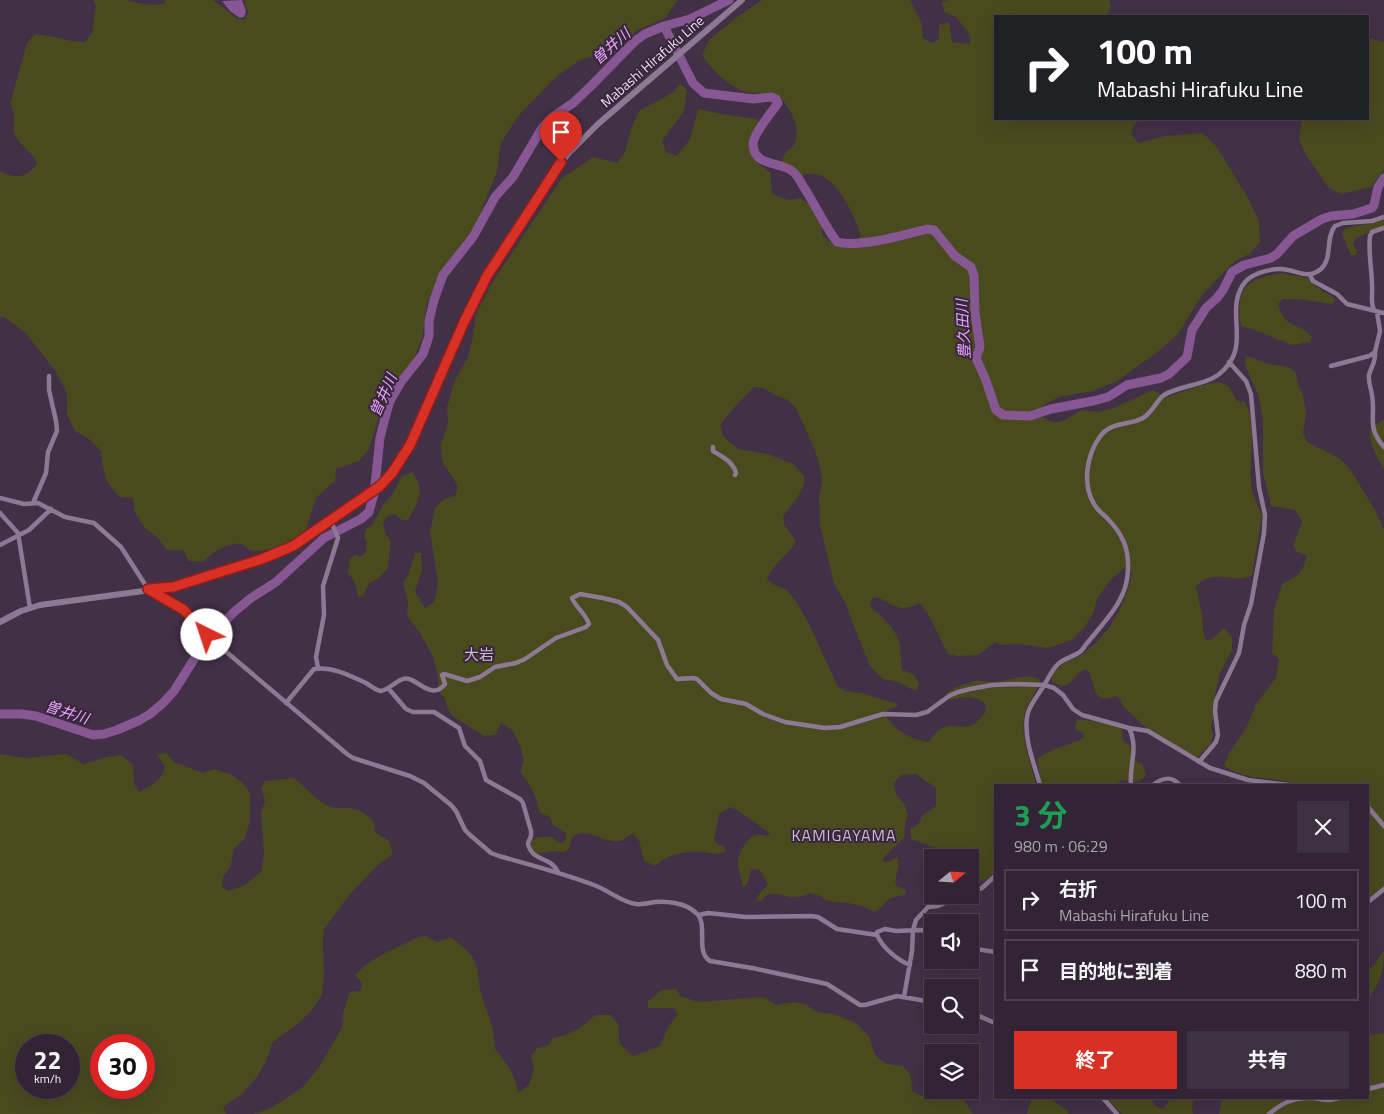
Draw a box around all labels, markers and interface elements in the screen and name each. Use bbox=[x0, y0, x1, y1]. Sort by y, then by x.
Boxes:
street label: Mabashi Hirafuku Line bbox=[596, 10, 708, 112]
water label: 曽井川 bbox=[587, 21, 637, 70]
text: 100 m bbox=[1097, 24, 1193, 78]
icon: right bbox=[1014, 35, 1079, 100]
text: Mabashi Hirafuku Line bbox=[1097, 72, 1303, 106]
pin bbox=[540, 111, 582, 162]
icon: arrive bbox=[547, 118, 575, 146]
water label: 豊久田川 bbox=[950, 296, 976, 360]
water label: 曽井川 bbox=[363, 368, 403, 420]
position arrow bbox=[180, 608, 232, 660]
district label: 大岩 bbox=[464, 643, 494, 666]
water label: 曽井川 bbox=[42, 694, 94, 731]
text: 3 分 bbox=[1014, 792, 1067, 838]
button: close bbox=[1297, 801, 1349, 853]
district label: KAMIGAYAMA bbox=[792, 823, 897, 847]
text: 980 m · 06:29 bbox=[1014, 834, 1108, 858]
north arrow bbox=[924, 849, 979, 904]
map controls bbox=[924, 849, 979, 1099]
text: 右折 bbox=[1059, 874, 1097, 903]
icon: right bbox=[1016, 886, 1044, 914]
text: 100 m bbox=[1295, 886, 1347, 915]
text: Mabashi Hirafuku Line bbox=[1059, 903, 1209, 927]
button: sound bbox=[924, 914, 979, 969]
icon: arrive bbox=[1016, 956, 1044, 984]
text: 目的地に到着 bbox=[1059, 956, 1173, 985]
text: 880 m bbox=[1295, 956, 1347, 985]
button: search bbox=[924, 979, 979, 1034]
button: 終了 bbox=[1014, 1031, 1177, 1089]
button: 共有 bbox=[1187, 1031, 1349, 1089]
speed limit sign: 30 bbox=[90, 1034, 155, 1099]
text: 22 bbox=[33, 1041, 62, 1079]
button: layers bbox=[924, 1044, 979, 1099]
text: km/h bbox=[34, 1069, 61, 1088]

